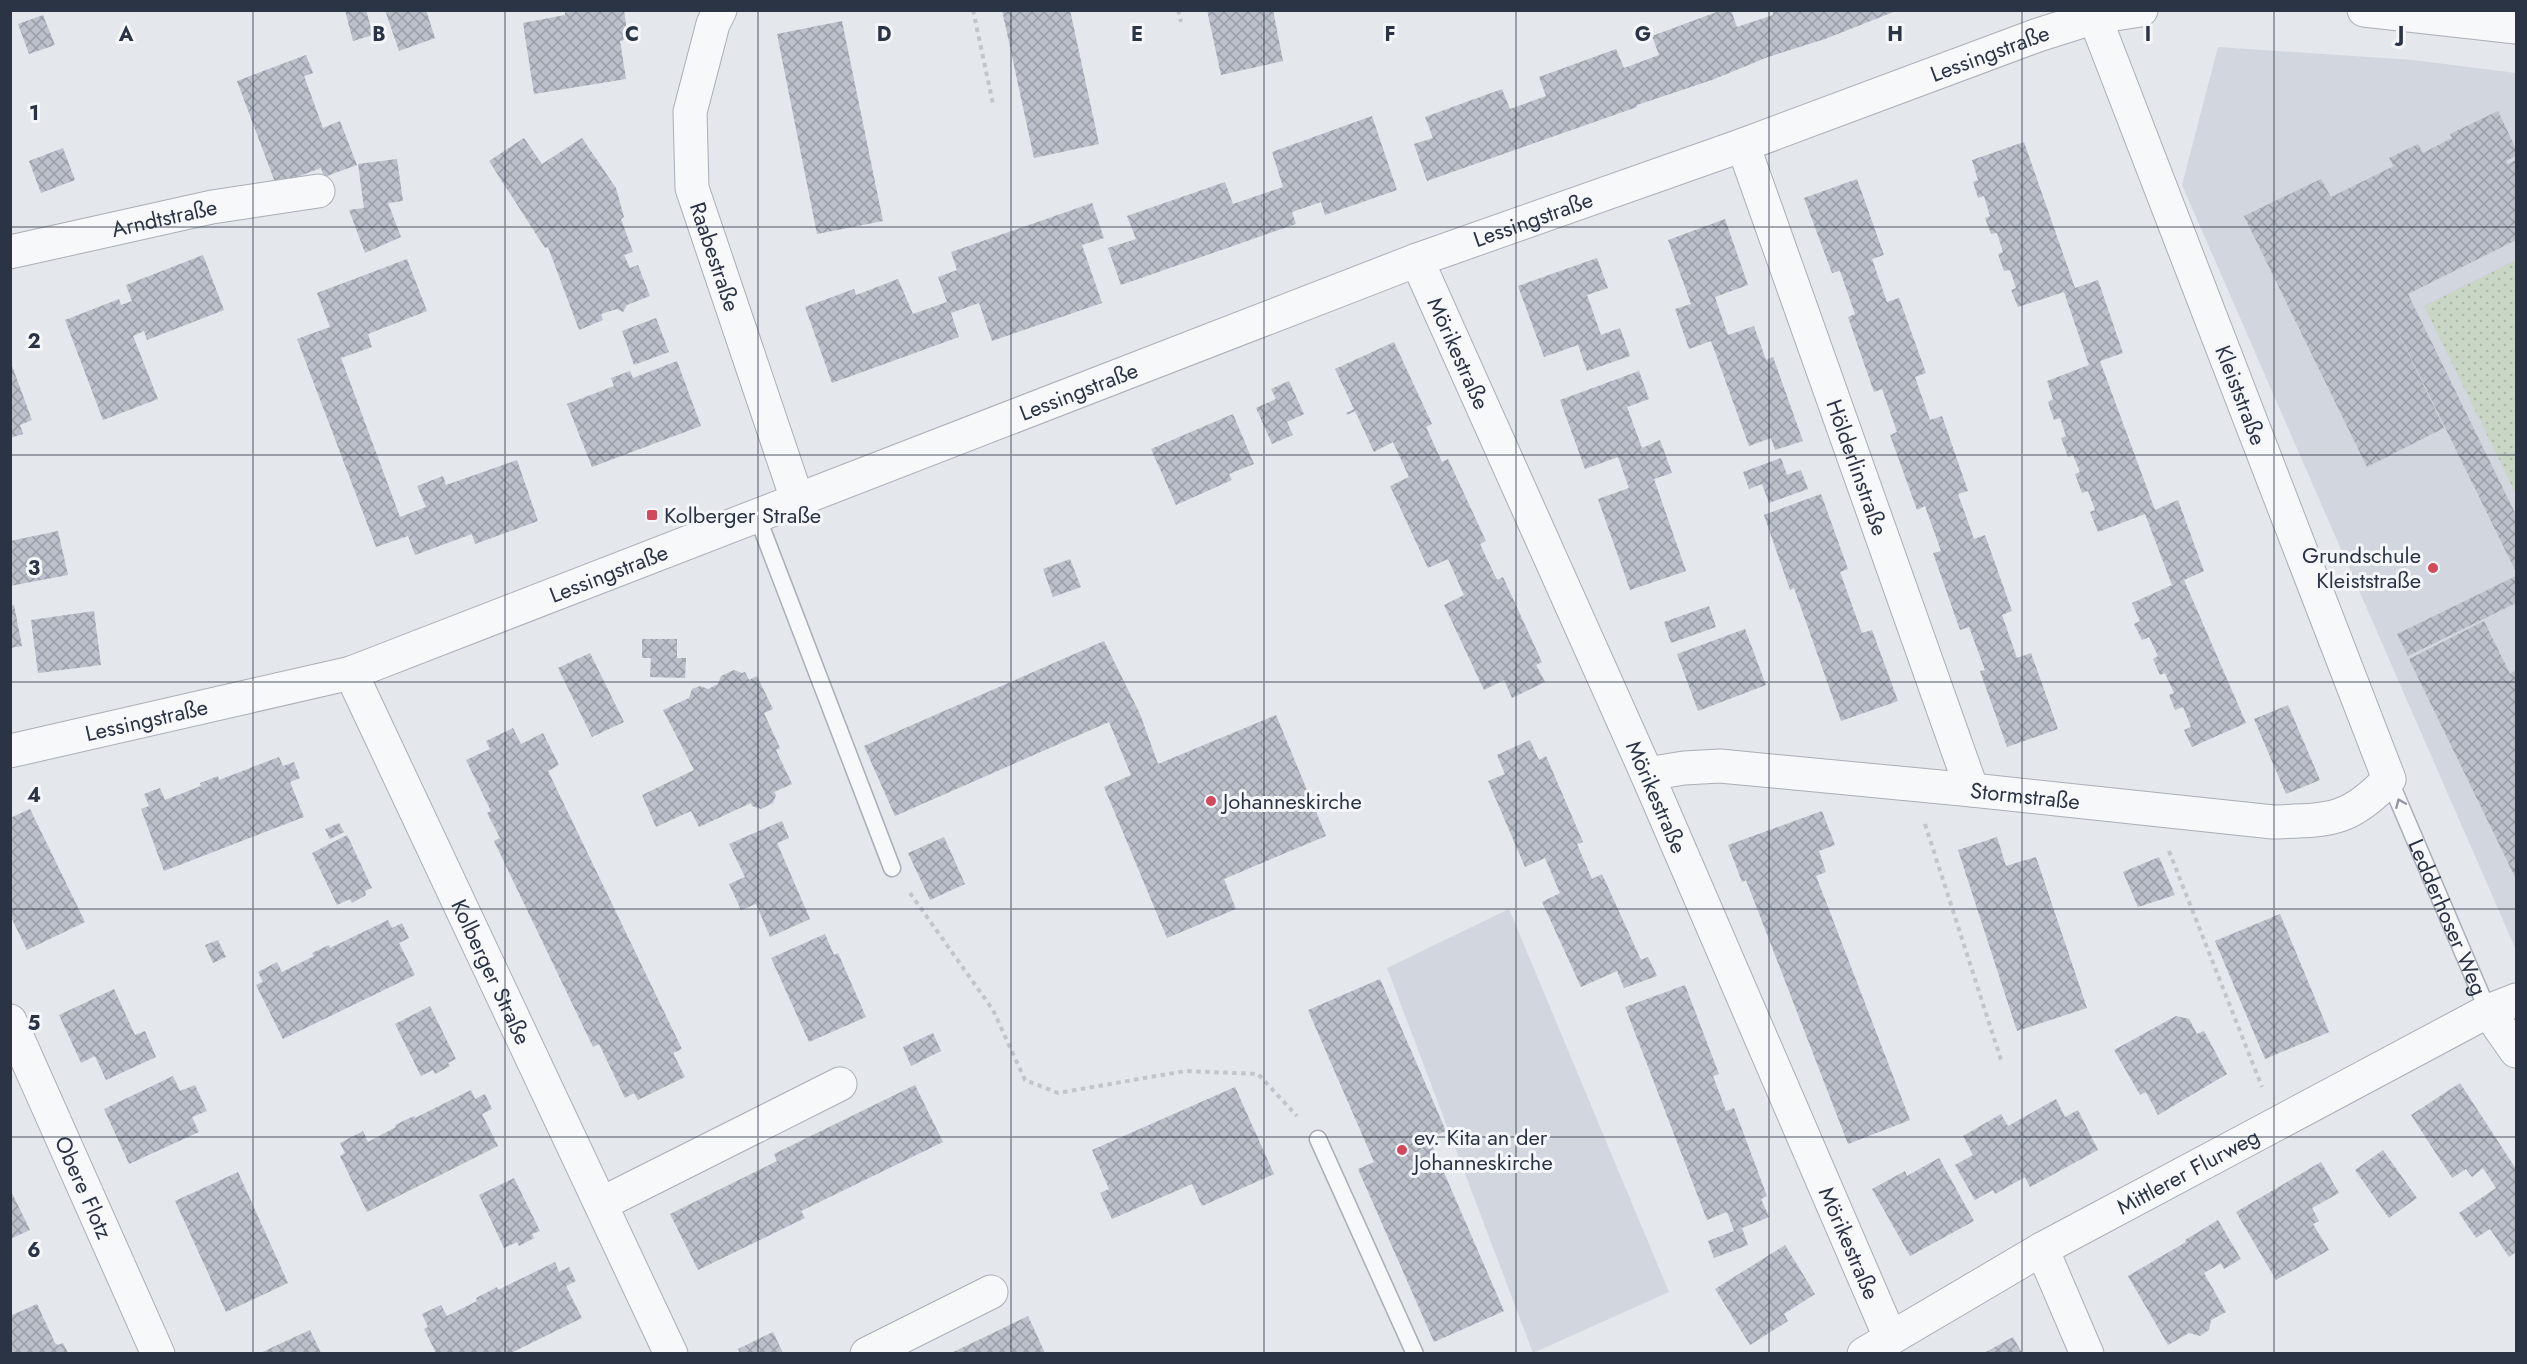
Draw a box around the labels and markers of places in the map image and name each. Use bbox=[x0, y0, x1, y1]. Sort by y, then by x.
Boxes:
place label: Kolberger Straße bbox=[664, 499, 821, 531]
marker: Kolberger Straße bbox=[645, 508, 659, 522]
place label: Grundschule Kleiststraße bbox=[2302, 539, 2421, 596]
marker: Grundschule Kleiststraße bbox=[2426, 561, 2440, 575]
place label: Johanneskirche bbox=[1220, 785, 1362, 817]
marker: Johanneskirche bbox=[1204, 794, 1218, 808]
place label: ev. Kita an der Johanneskirche bbox=[1411, 1121, 1553, 1178]
marker: ev. Kita an der Johanneskirche bbox=[1395, 1143, 1409, 1157]

